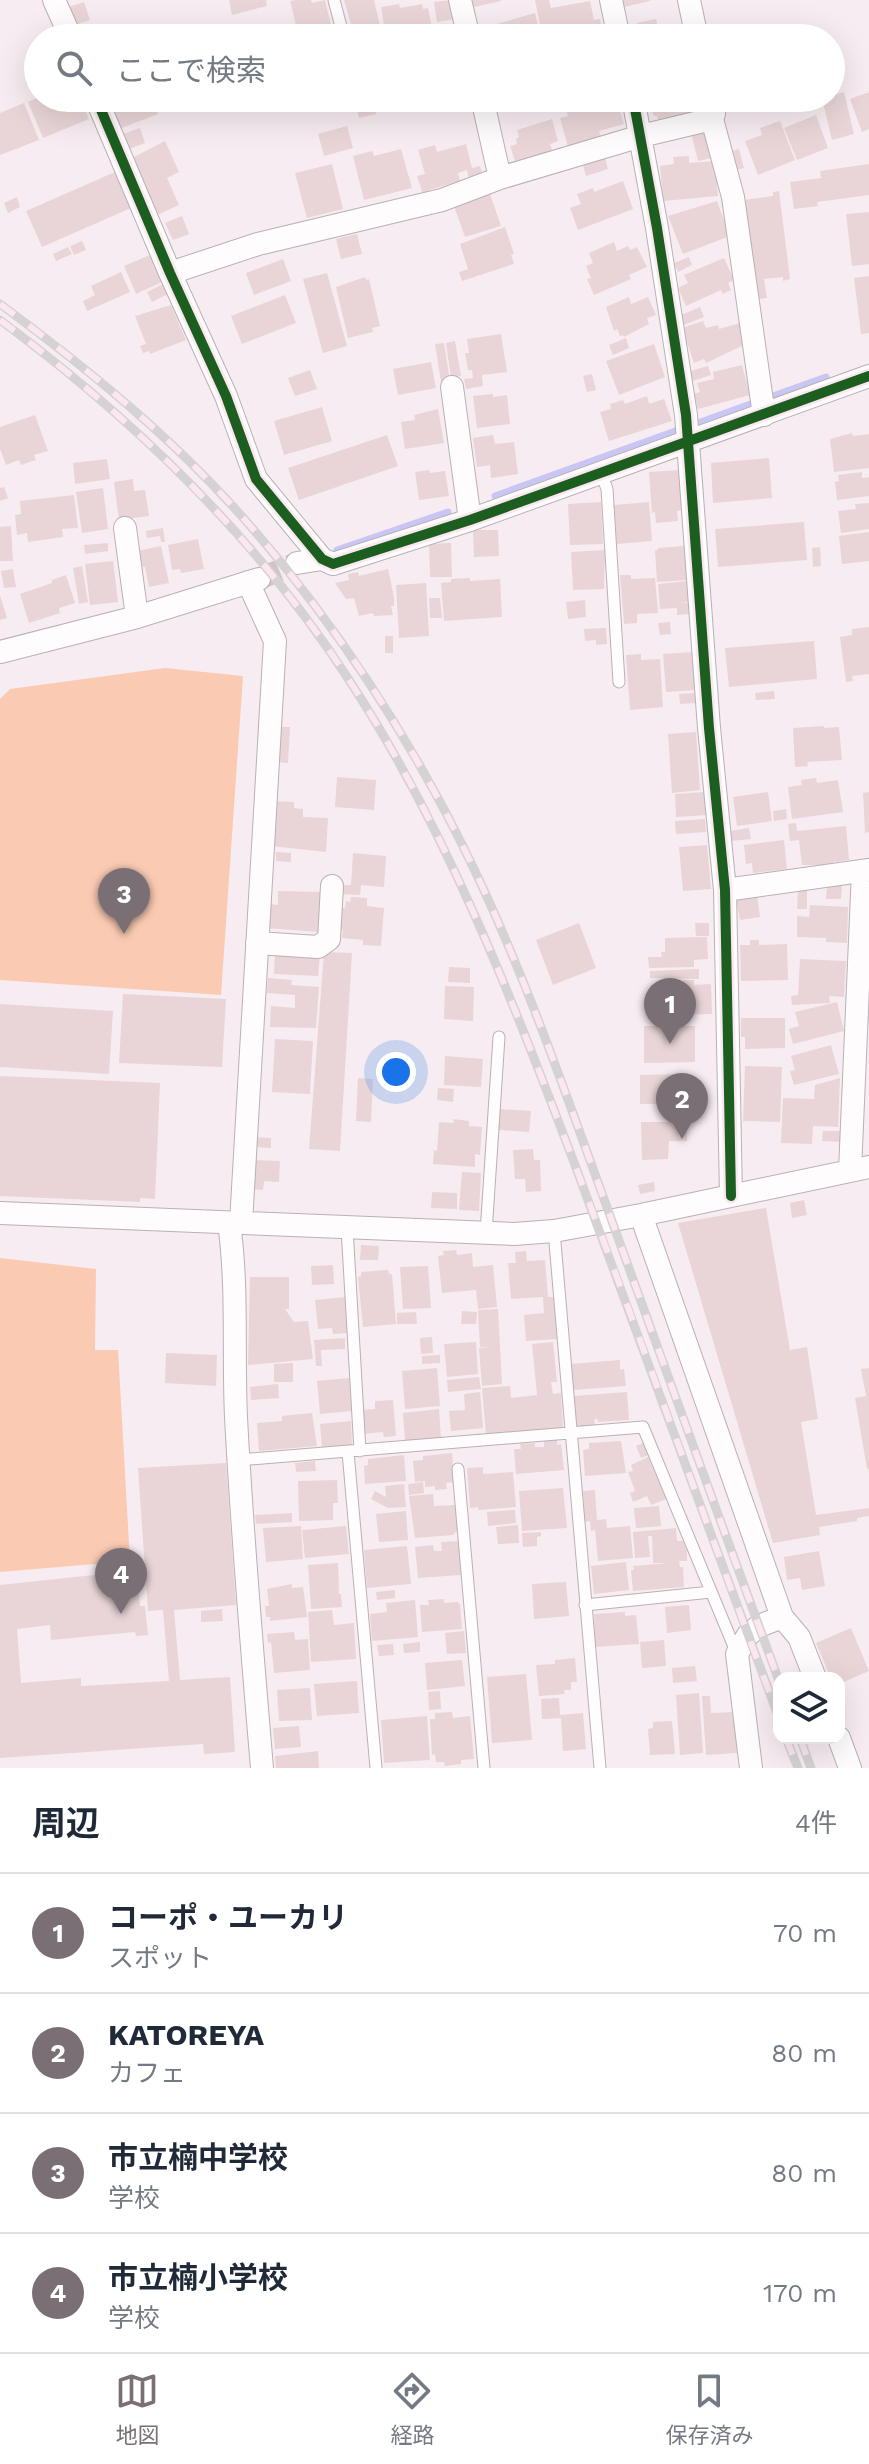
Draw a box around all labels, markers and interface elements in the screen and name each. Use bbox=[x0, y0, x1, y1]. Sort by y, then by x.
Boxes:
search box bbox=[24, 24, 845, 112]
icon: search bbox=[52, 46, 96, 90]
text: ここで検索 bbox=[116, 53, 266, 88]
pin: 3 bbox=[98, 868, 150, 934]
pin: 1 bbox=[644, 978, 696, 1044]
your location bbox=[376, 1052, 416, 1092]
pin: 2 bbox=[656, 1073, 708, 1139]
pin: 4 bbox=[95, 1548, 147, 1614]
map controls bbox=[773, 1672, 845, 1744]
button: layers bbox=[773, 1672, 845, 1744]
text: 周辺 bbox=[32, 1803, 100, 1843]
text: 4件 bbox=[795, 1808, 837, 1838]
text: コーポ・ユーカリ bbox=[108, 1900, 348, 1935]
text: 1 bbox=[52, 1918, 64, 1948]
text: 70 m bbox=[773, 1918, 837, 1948]
text: スポット bbox=[108, 1943, 212, 1973]
text: KATOREYA bbox=[108, 2017, 264, 2052]
text: 2 bbox=[50, 2038, 66, 2068]
text: 80 m bbox=[771, 2038, 837, 2068]
text: カフェ bbox=[108, 2058, 186, 2088]
text: 市立楠中学校 bbox=[108, 2140, 288, 2175]
text: 3 bbox=[50, 2158, 66, 2188]
text: 80 m bbox=[771, 2158, 837, 2188]
text: 学校 bbox=[108, 2183, 160, 2213]
text: 市立楠小学校 bbox=[108, 2260, 288, 2295]
text: 4 bbox=[50, 2278, 66, 2308]
text: 170 m bbox=[763, 2278, 837, 2308]
text: 学校 bbox=[108, 2303, 160, 2333]
tab: 地図 bbox=[115, 2369, 160, 2449]
tab: 経路 bbox=[390, 2369, 435, 2449]
tab: 保存済み bbox=[665, 2369, 754, 2449]

